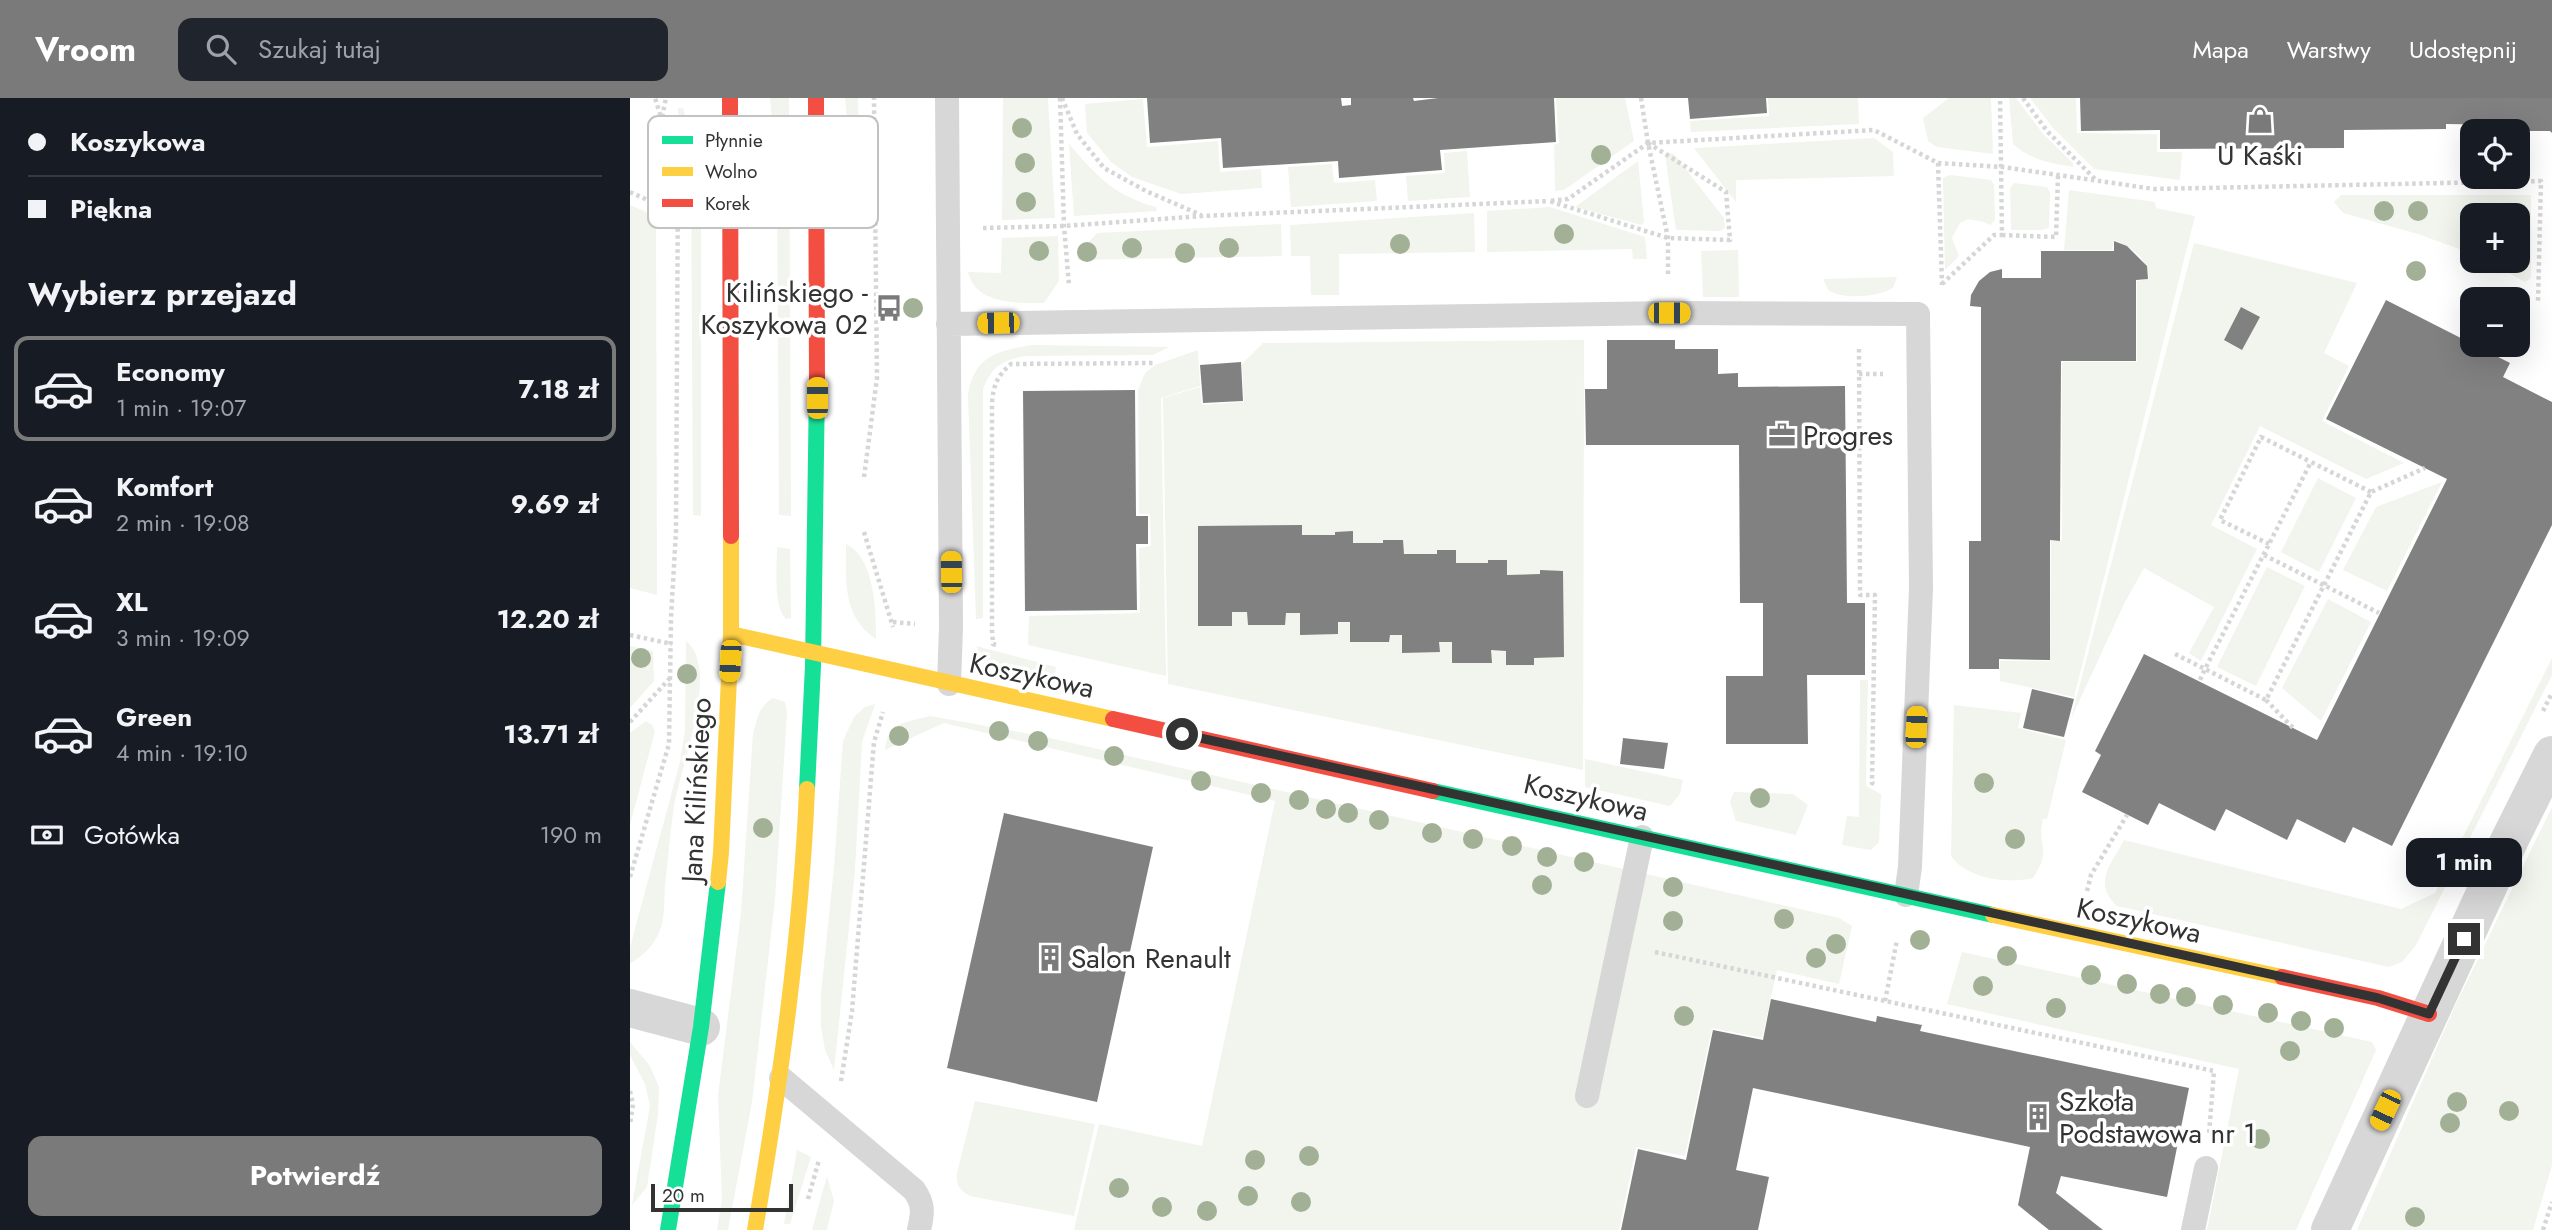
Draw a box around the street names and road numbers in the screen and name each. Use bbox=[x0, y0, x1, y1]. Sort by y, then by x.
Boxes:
street label: Koszykowa bbox=[966, 642, 1098, 709]
street label: Jana Kilińskiego bbox=[671, 697, 722, 887]
street label: Koszykowa bbox=[1520, 763, 1652, 832]
street label: Koszykowa bbox=[2073, 887, 2205, 954]

